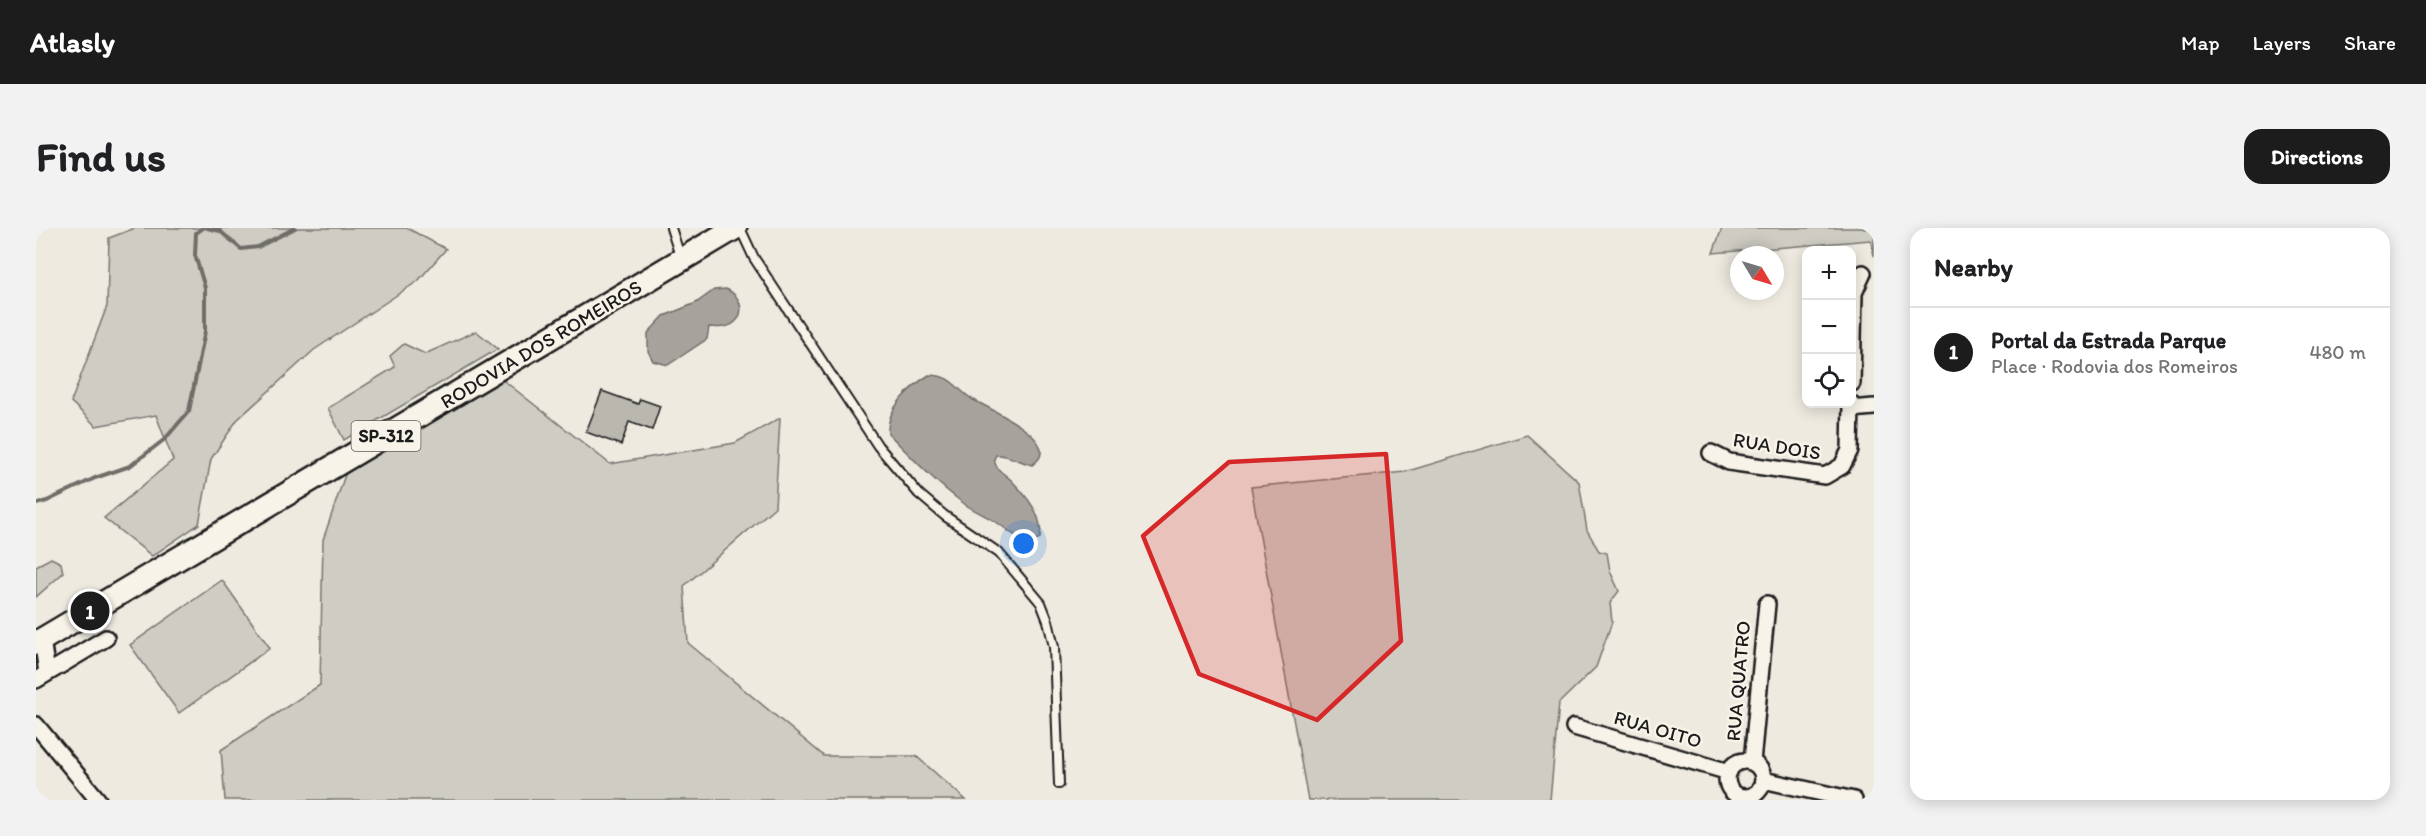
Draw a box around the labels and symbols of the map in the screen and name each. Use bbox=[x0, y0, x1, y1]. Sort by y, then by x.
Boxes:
north arrow bbox=[1730, 246, 1784, 300]
street label: RODOVIA DOS ROMEIROS bbox=[436, 274, 646, 414]
road number: SP-312 bbox=[352, 421, 421, 451]
street label: RUA DOIS bbox=[1731, 427, 1823, 465]
your location bbox=[1009, 529, 1038, 558]
pin: 1 bbox=[70, 588, 110, 634]
street label: RUA QUATRO bbox=[1721, 620, 1755, 742]
street label: RUA OITO bbox=[1611, 705, 1705, 753]

